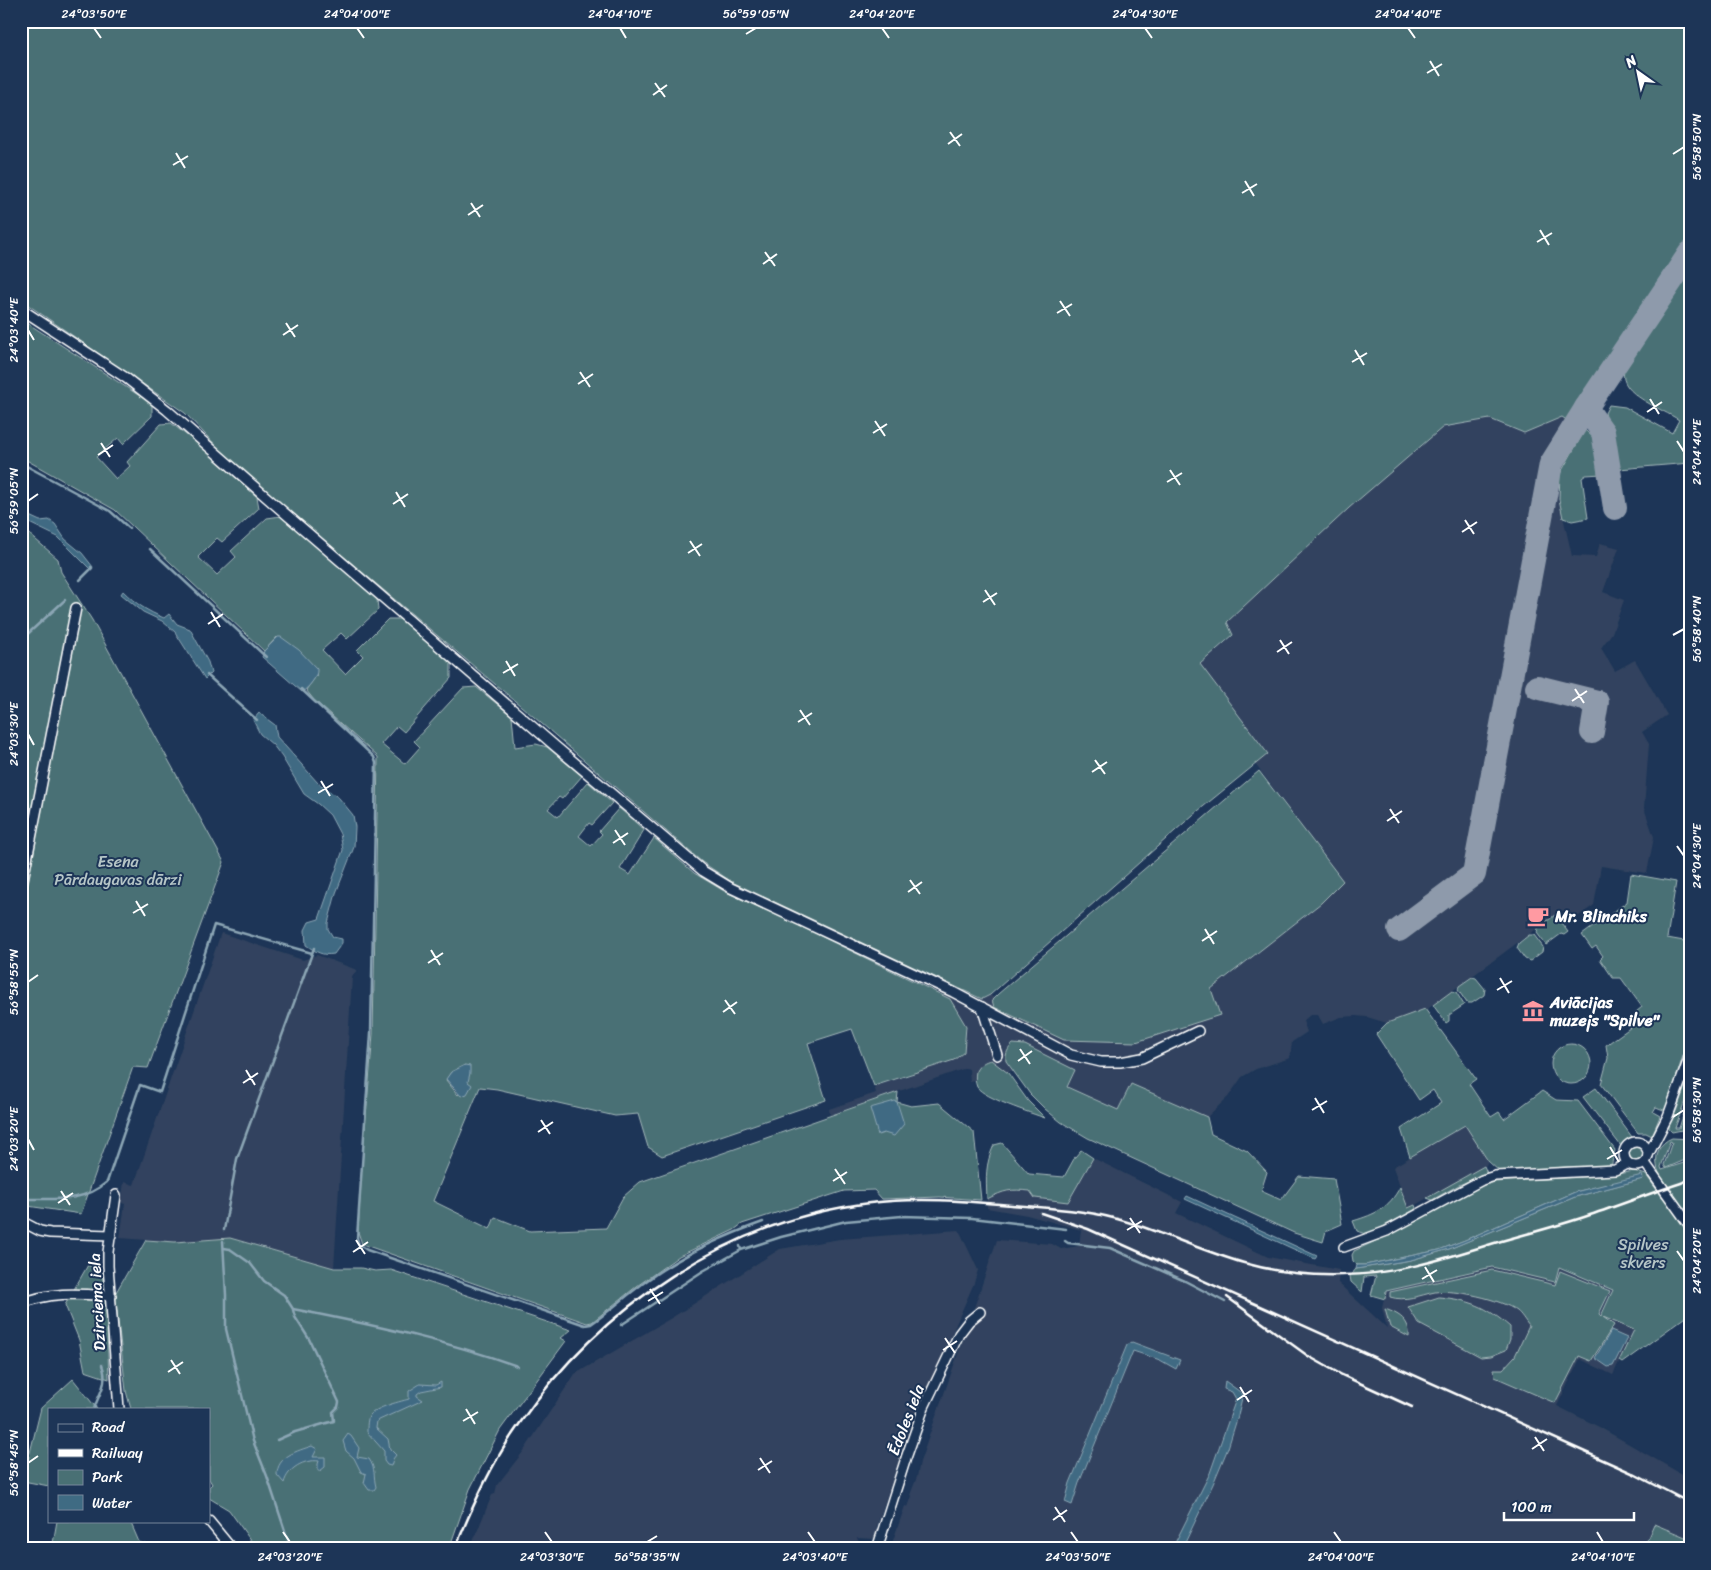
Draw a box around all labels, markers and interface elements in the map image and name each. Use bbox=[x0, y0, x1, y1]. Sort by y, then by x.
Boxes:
text: 24°03'50"E bbox=[62, 3, 128, 25]
text: 24°04'00"E bbox=[324, 3, 391, 25]
text: 24°04'10"E bbox=[588, 3, 653, 25]
text: 56°59'05"N bbox=[723, 3, 790, 25]
text: 24°04'20"E bbox=[849, 3, 916, 25]
text: 24°04'30"E bbox=[1113, 3, 1179, 25]
text: 24°04'40"E bbox=[1375, 3, 1442, 25]
north arrow bbox=[1614, 48, 1664, 98]
text: N bbox=[1619, 48, 1642, 75]
text: 56°58'50"N bbox=[1686, 113, 1708, 180]
text: 24°03'40"E bbox=[3, 296, 25, 362]
text: 24°04'40"E bbox=[1686, 418, 1708, 485]
text: 56°59'05"N bbox=[3, 467, 25, 534]
text: 56°58'40"N bbox=[1686, 595, 1708, 662]
text: 24°03'30"E bbox=[3, 701, 25, 766]
text: 24°04'30"E bbox=[1686, 822, 1708, 888]
park label: Esena Pārdaugavas dārzi bbox=[54, 847, 182, 894]
place label: Mr. Blinchiks bbox=[1554, 902, 1648, 931]
cafe icon: Mr. Blinchiks bbox=[1525, 903, 1551, 929]
text: 56°58'55"N bbox=[3, 948, 25, 1015]
place label: Aviācijas muzejs "Spilve" bbox=[1549, 988, 1661, 1035]
museum icon: Aviācijas muzejs "Spilve" bbox=[1520, 998, 1546, 1024]
text: 56°58'30"N bbox=[1686, 1076, 1708, 1143]
text: 24°03'20"E bbox=[3, 1105, 25, 1171]
text: 24°04'20"E bbox=[1686, 1227, 1708, 1294]
park label: Spilves skvērs bbox=[1618, 1230, 1669, 1277]
street label: Dzirciema iela bbox=[80, 1253, 114, 1351]
street label: Ēdoles iela bbox=[879, 1379, 933, 1460]
legend bbox=[48, 1408, 210, 1522]
text: Road bbox=[92, 1414, 125, 1440]
text: 56°58'45"N bbox=[3, 1429, 25, 1496]
text: Railway bbox=[92, 1440, 143, 1466]
text: Park bbox=[92, 1464, 123, 1490]
text: Water bbox=[92, 1490, 132, 1516]
scale bar bbox=[1504, 1490, 1634, 1522]
text: 100 m bbox=[1511, 1494, 1552, 1520]
text: 24°03'20"E bbox=[258, 1546, 324, 1568]
text: 24°03'30"E bbox=[520, 1546, 585, 1568]
text: 56°58'35"N bbox=[614, 1546, 680, 1568]
text: 24°03'40"E bbox=[783, 1546, 849, 1568]
text: 24°03'50"E bbox=[1046, 1546, 1112, 1568]
text: 24°04'00"E bbox=[1308, 1546, 1375, 1568]
text: 24°04'10"E bbox=[1571, 1546, 1636, 1568]

